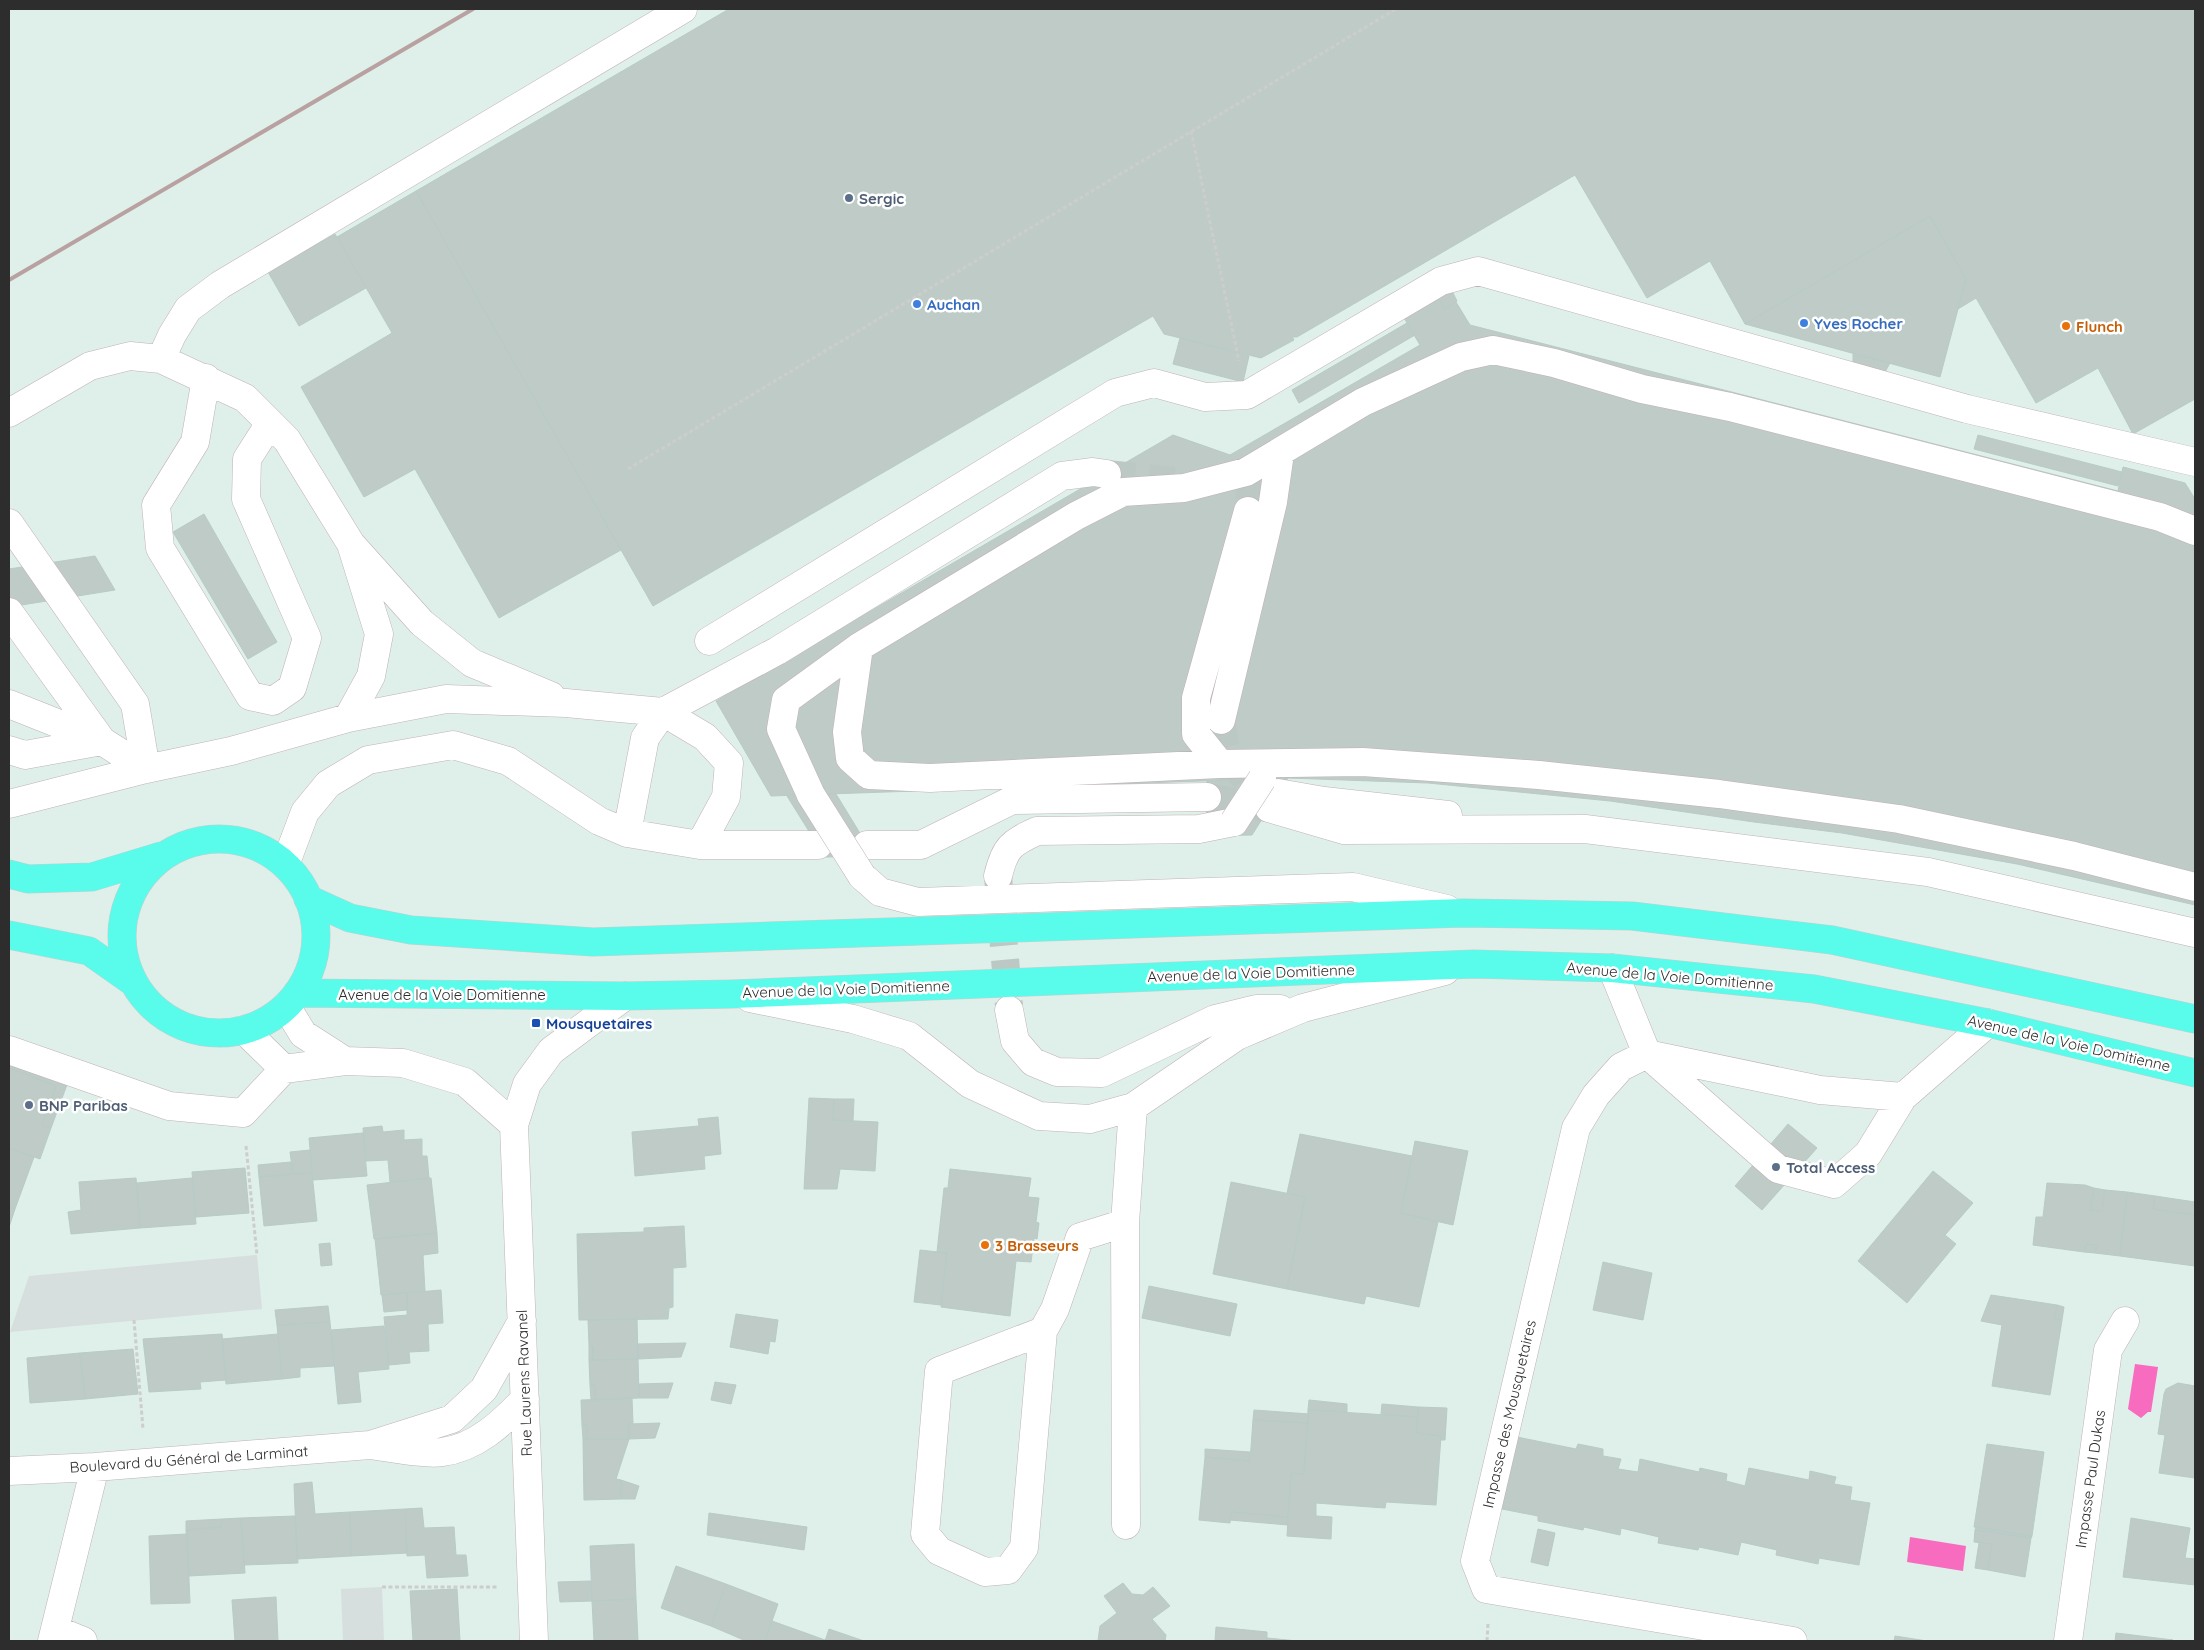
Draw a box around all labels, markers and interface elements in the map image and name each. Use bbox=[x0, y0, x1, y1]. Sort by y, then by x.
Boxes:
place label: Sergic bbox=[859, 189, 904, 208]
marker: Sergic bbox=[843, 192, 855, 204]
place label: Auchan bbox=[927, 295, 980, 314]
marker: Auchan bbox=[911, 298, 923, 310]
place label: Yves Rocher bbox=[1814, 314, 1903, 333]
marker: Yves Rocher bbox=[1798, 317, 1810, 329]
place label: Flunch bbox=[2076, 317, 2123, 336]
marker: Flunch bbox=[2060, 320, 2072, 332]
street label: Avenue de la Voie Domitienne bbox=[1566, 957, 1774, 995]
street label: Avenue de la Voie Domitienne bbox=[1147, 960, 1355, 986]
street label: Avenue de la Voie Domitienne bbox=[742, 976, 950, 1002]
street label: Avenue de la Voie Domitienne bbox=[338, 985, 546, 1004]
street label: Avenue de la Voie Domitienne bbox=[1966, 1010, 2172, 1076]
place label: Mousquetaires bbox=[546, 1014, 652, 1033]
marker: Mousquetaires bbox=[530, 1017, 542, 1029]
place label: BNP Paribas bbox=[39, 1096, 128, 1115]
marker: BNP Paribas bbox=[23, 1099, 35, 1111]
place label: Total Access bbox=[1786, 1158, 1875, 1177]
marker: Total Access bbox=[1770, 1161, 1782, 1173]
place label: 3 Brasseurs bbox=[995, 1236, 1079, 1255]
marker: 3 Brasseurs bbox=[979, 1239, 991, 1251]
street label: Rue Laurens Ravanel bbox=[512, 1309, 536, 1457]
street label: Impasse des Mousquetaires bbox=[1478, 1318, 1540, 1510]
street label: Impasse Paul Dukas bbox=[2071, 1409, 2109, 1549]
street label: Boulevard du Général de Larminat bbox=[69, 1441, 309, 1477]

